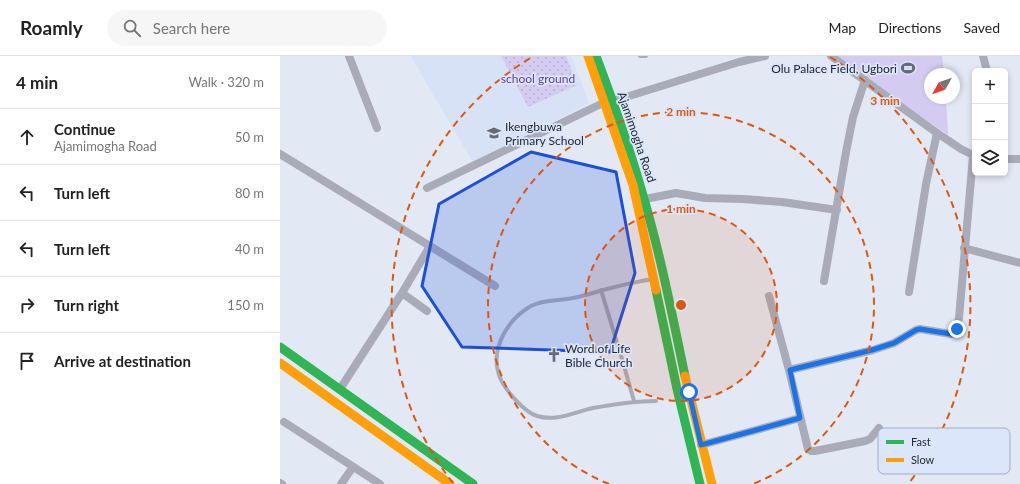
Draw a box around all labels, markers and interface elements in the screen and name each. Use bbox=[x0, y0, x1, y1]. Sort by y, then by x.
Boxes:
search box bbox=[107, 10, 387, 46]
text: Roamly bbox=[20, 16, 83, 39]
icon: search bbox=[121, 17, 143, 39]
text: Search here bbox=[153, 19, 230, 37]
text: Map bbox=[829, 19, 856, 36]
text: Directions bbox=[878, 19, 941, 36]
text: Saved bbox=[963, 19, 1000, 36]
sports icon: Olu Palace Field, Ugbori bbox=[900, 60, 916, 76]
place label: Olu Palace Field, Ugbori bbox=[771, 61, 897, 76]
north arrow bbox=[924, 68, 960, 104]
map controls bbox=[972, 68, 1008, 176]
button: + bbox=[972, 68, 1008, 104]
park label: school ground bbox=[501, 71, 575, 86]
text: 4 min bbox=[16, 72, 58, 93]
text: Walk · 320 m bbox=[188, 74, 264, 90]
street label: Ajamimogha Road bbox=[614, 90, 660, 184]
text: 3 min bbox=[870, 93, 900, 108]
text: 2 min bbox=[666, 104, 696, 119]
button: − bbox=[972, 104, 1008, 140]
place label: Ikengbuwa Primary School bbox=[505, 119, 584, 148]
text: Continue bbox=[54, 120, 115, 138]
school or university icon: Ikengbuwa Primary School bbox=[486, 125, 502, 141]
icon: ahead bbox=[16, 126, 38, 148]
text: 50 m bbox=[235, 129, 264, 145]
text: Ajamimogha Road bbox=[54, 138, 157, 154]
button: layers bbox=[972, 140, 1008, 176]
icon: left bbox=[16, 182, 38, 204]
text: Turn left bbox=[54, 184, 110, 202]
text: 80 m bbox=[235, 185, 264, 201]
text: 1 min bbox=[666, 201, 696, 216]
icon: left bbox=[16, 238, 38, 260]
text: Turn left bbox=[54, 240, 110, 258]
text: 40 m bbox=[235, 241, 264, 257]
icon: right bbox=[16, 294, 38, 316]
text: Turn right bbox=[54, 296, 119, 314]
text: 150 m bbox=[227, 297, 264, 313]
centre of rings bbox=[674, 298, 688, 312]
route end bbox=[948, 320, 966, 338]
place label: Word of Life Bible Church bbox=[565, 341, 632, 370]
church icon: Word of Life Bible Church bbox=[546, 347, 562, 363]
icon: arrive bbox=[16, 350, 38, 372]
text: Arrive at destination bbox=[54, 352, 191, 370]
route start bbox=[680, 383, 698, 401]
legend bbox=[878, 428, 1010, 474]
text: Fast bbox=[911, 435, 931, 448]
text: Slow bbox=[911, 453, 935, 466]

